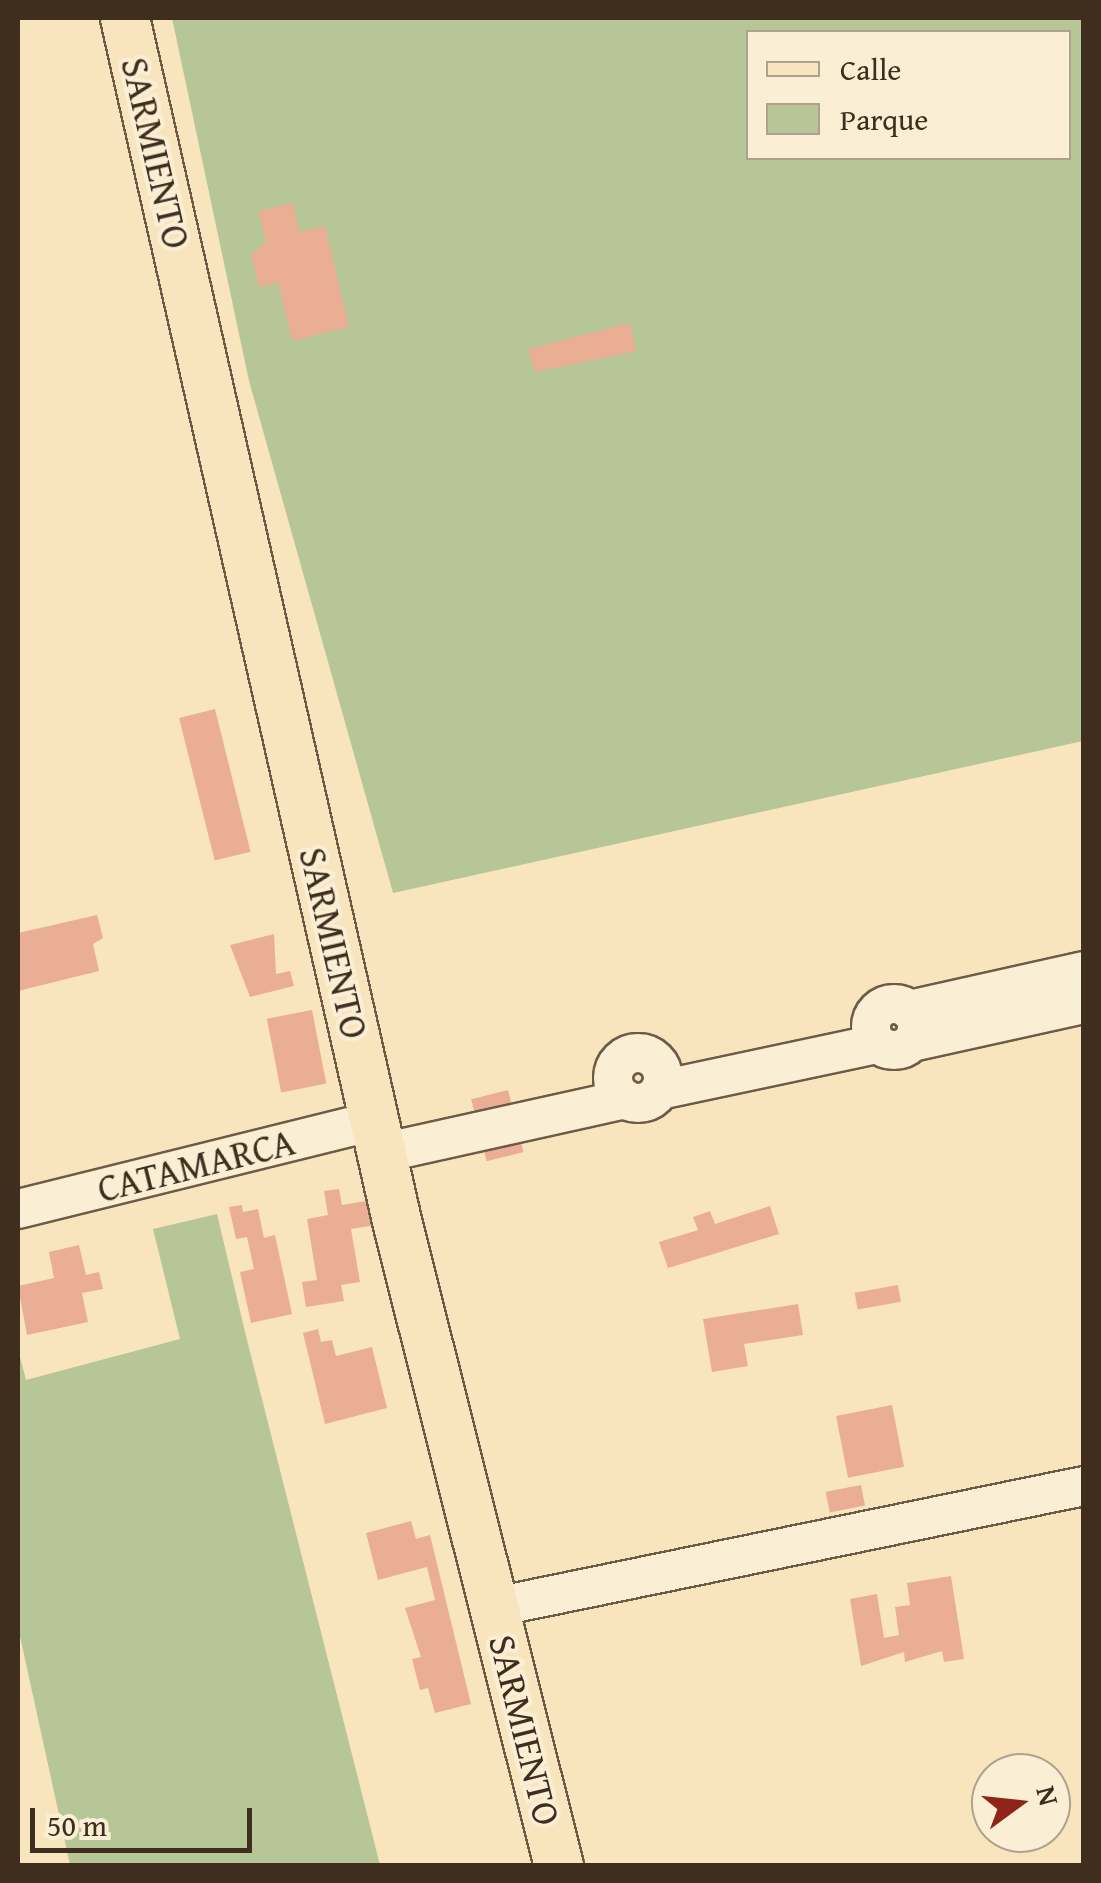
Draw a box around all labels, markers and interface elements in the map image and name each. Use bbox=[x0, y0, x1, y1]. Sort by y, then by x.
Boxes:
legend bbox=[746, 30, 1071, 160]
text: Calle bbox=[840, 47, 901, 91]
street label: SARMIENTO bbox=[112, 53, 200, 253]
text: Parque bbox=[840, 97, 928, 141]
street label: SARMIENTO bbox=[290, 843, 378, 1043]
street label: CATAMARCA bbox=[93, 1119, 299, 1211]
street label: SARMIENTO bbox=[479, 1630, 571, 1830]
north arrow bbox=[971, 1753, 1071, 1853]
text: N bbox=[1026, 1781, 1071, 1810]
scale bar bbox=[35, 1788, 258, 1850]
text: 50 m bbox=[47, 1803, 107, 1847]

